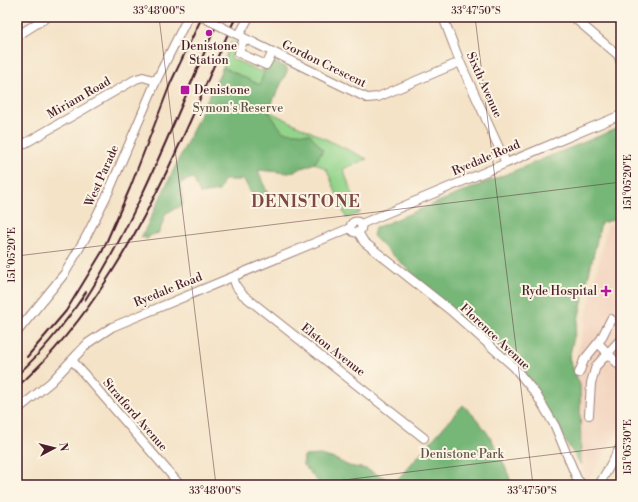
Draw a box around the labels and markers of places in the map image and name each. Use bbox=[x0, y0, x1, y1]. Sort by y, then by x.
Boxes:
marker: Denistone Station bbox=[204, 28, 214, 38]
place label: Denistone Station bbox=[181, 39, 237, 68]
place label: Denistone bbox=[194, 83, 250, 98]
marker: Denistone bbox=[179, 84, 191, 96]
place label: Ryde Hospital bbox=[521, 284, 597, 299]
marker: Ryde Hospital bbox=[600, 285, 612, 297]

